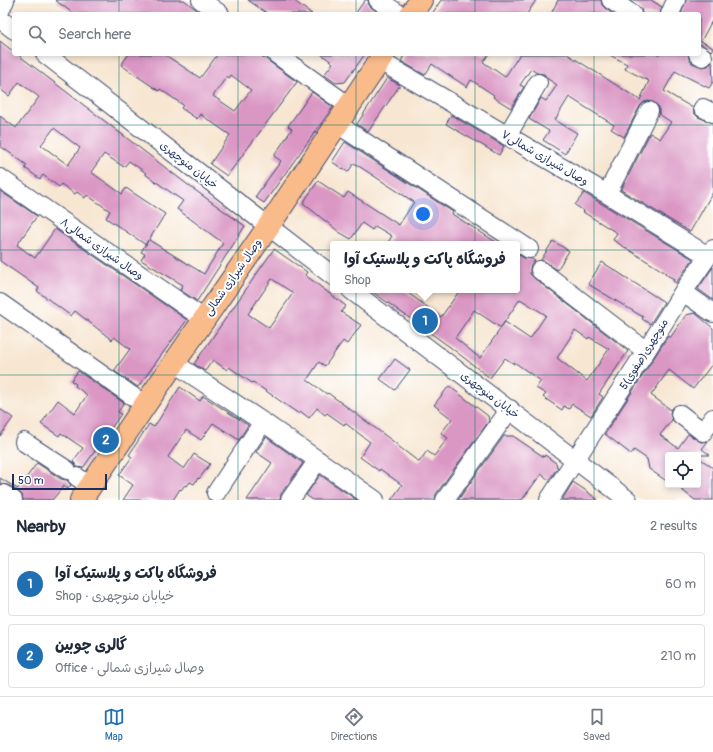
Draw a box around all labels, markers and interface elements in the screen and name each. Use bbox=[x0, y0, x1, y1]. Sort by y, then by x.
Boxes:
search box bbox=[12, 12, 701, 56]
icon: search bbox=[26, 23, 48, 45]
text: Search here bbox=[58, 25, 131, 44]
street label: وصال شیرازی شمالی۷ bbox=[498, 128, 591, 189]
street label: خیابان منوچهری bbox=[157, 138, 221, 192]
your location bbox=[413, 204, 433, 224]
street label: وصال شیرازی شمالی۸ bbox=[57, 215, 146, 284]
street label: وصال شیرازی شمالی bbox=[202, 236, 265, 319]
popup bbox=[330, 241, 520, 293]
text: فروشگاه پاکت و پلاستیک آوا bbox=[344, 250, 506, 269]
text: Shop bbox=[344, 272, 371, 288]
pin: 1 bbox=[412, 306, 438, 336]
street label: 5منوچهری(صفوی) bbox=[617, 316, 672, 392]
street label: خیابان منوچهری bbox=[458, 369, 522, 422]
pin: 2 bbox=[93, 425, 119, 455]
map controls bbox=[665, 452, 701, 488]
button: locate bbox=[665, 452, 701, 488]
scale bar bbox=[12, 472, 107, 491]
text: 50 m bbox=[18, 474, 44, 487]
text: Nearby bbox=[16, 516, 65, 537]
text: 2 results bbox=[650, 518, 697, 534]
text: فروشگاه پاکت و پلاستیک آوا bbox=[55, 564, 217, 583]
text: 1 bbox=[27, 576, 33, 592]
text: 60 m bbox=[665, 576, 696, 592]
text: Shop · خیابان منوچهری bbox=[55, 588, 174, 604]
text: گالری چوبین bbox=[55, 636, 127, 655]
text: 2 bbox=[26, 648, 34, 664]
text: 210 m bbox=[660, 648, 696, 664]
text: Office · وصال شیرازی شمالی bbox=[55, 660, 205, 676]
tab: Map bbox=[103, 706, 125, 743]
tab: Directions bbox=[331, 706, 377, 743]
tab: Saved bbox=[583, 706, 610, 743]

